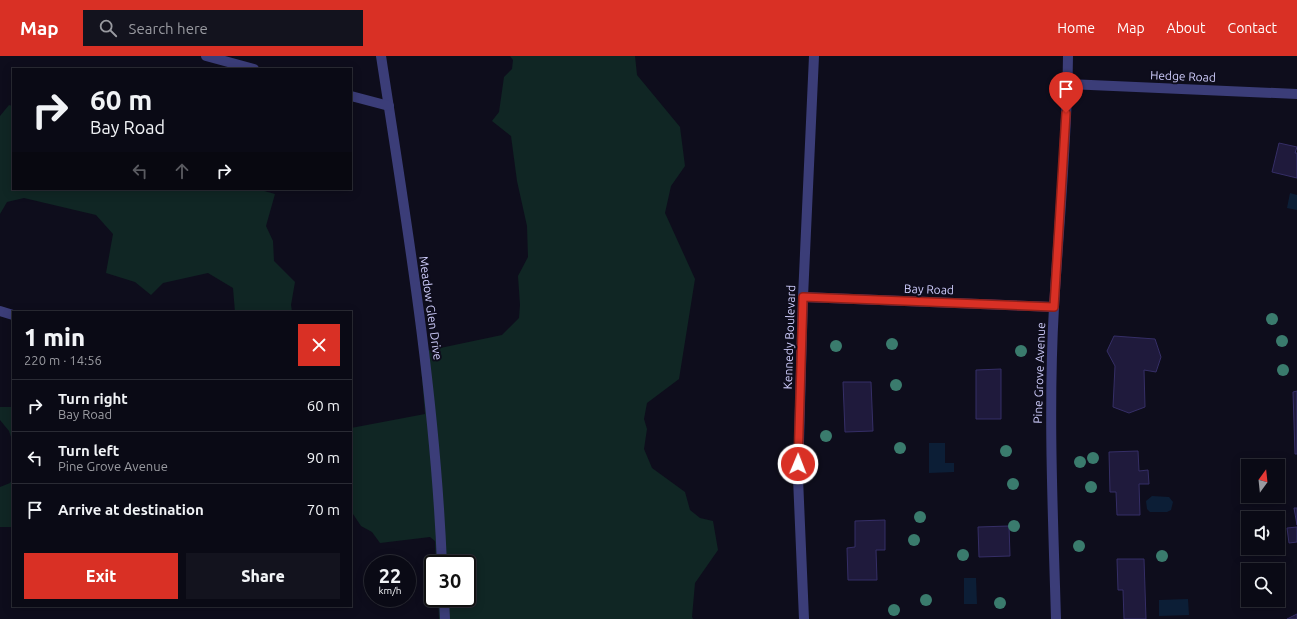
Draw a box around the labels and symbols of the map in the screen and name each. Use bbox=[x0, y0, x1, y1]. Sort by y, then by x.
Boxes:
street label: Hedge Road bbox=[1150, 68, 1216, 84]
pin bbox=[1049, 72, 1083, 113]
street label: Meadow Glen Drive bbox=[417, 255, 445, 361]
street label: Bay Road bbox=[904, 282, 954, 296]
street label: Kennedy Boulevard bbox=[781, 285, 797, 389]
street label: Pine Grove Avenue bbox=[1031, 322, 1047, 424]
position arrow bbox=[777, 443, 819, 485]
north arrow bbox=[1241, 459, 1285, 503]
speed limit sign: 30 bbox=[424, 555, 476, 607]

